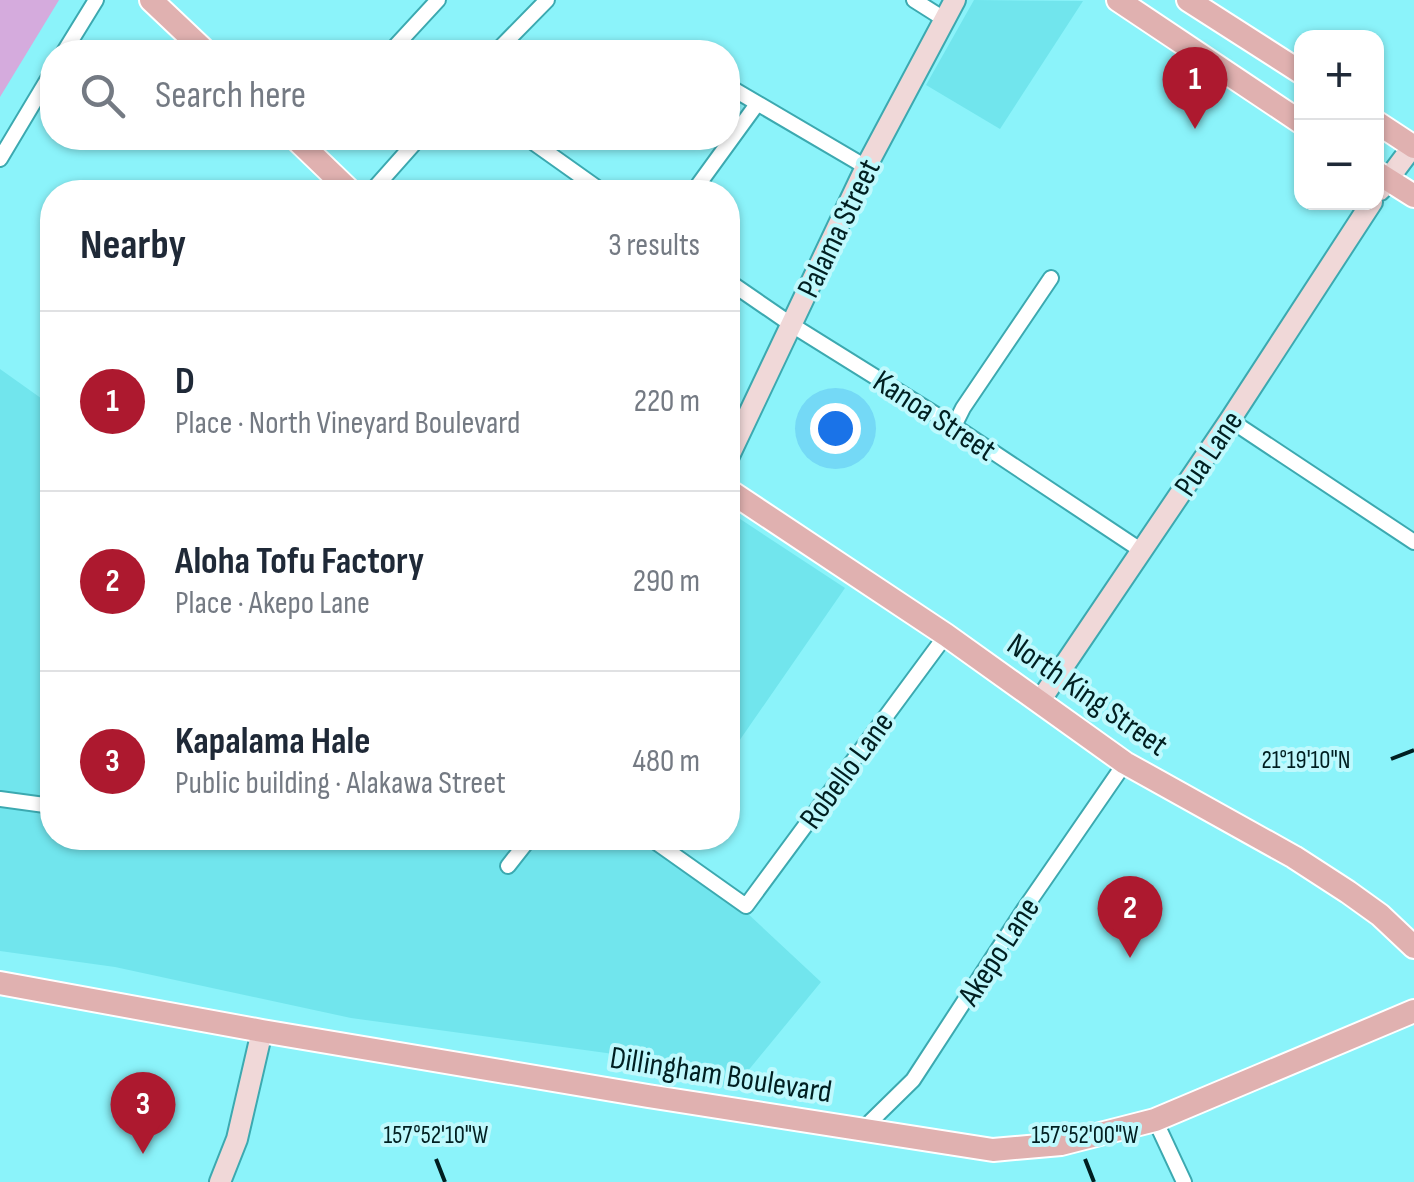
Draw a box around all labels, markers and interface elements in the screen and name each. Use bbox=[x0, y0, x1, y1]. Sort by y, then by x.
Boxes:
map controls bbox=[1294, 30, 1384, 210]
button: + bbox=[1294, 30, 1384, 120]
search box bbox=[40, 40, 740, 150]
pin: 1 bbox=[1162, 46, 1228, 129]
icon: search bbox=[75, 68, 130, 123]
text: Search here bbox=[155, 73, 306, 118]
button: − bbox=[1294, 120, 1384, 210]
street label: Palama Street bbox=[789, 153, 890, 304]
text: Nearby bbox=[80, 220, 186, 271]
text: 3 results bbox=[608, 226, 700, 265]
text: D bbox=[175, 359, 195, 404]
street label: Kanoa Street bbox=[865, 362, 1003, 470]
text: 1 bbox=[106, 382, 119, 421]
text: 220 m bbox=[634, 382, 700, 421]
your location bbox=[810, 403, 861, 454]
text: Place · North Vineyard Boulevard bbox=[175, 404, 520, 443]
street label: Pua Lane bbox=[1167, 404, 1252, 504]
text: Aloha Tofu Factory bbox=[175, 539, 424, 584]
text: 2 bbox=[105, 562, 120, 601]
text: 290 m bbox=[633, 562, 700, 601]
text: Place · Akepo Lane bbox=[175, 584, 370, 623]
street label: North King Street bbox=[999, 626, 1175, 765]
street label: Robello Lane bbox=[792, 705, 903, 837]
text: Kapalama Hale bbox=[175, 719, 370, 764]
text: 3 bbox=[105, 742, 120, 781]
text: 480 m bbox=[633, 742, 700, 781]
text: 21°19'10"N bbox=[1261, 745, 1351, 776]
text: Public building · Alakawa Street bbox=[175, 764, 506, 803]
pin: 2 bbox=[1098, 876, 1162, 958]
street label: Akepo Lane bbox=[949, 890, 1049, 1014]
street label: Dillingham Boulevard bbox=[607, 1039, 834, 1112]
pin: 3 bbox=[110, 1072, 176, 1154]
text: 157°52'10"W bbox=[384, 1120, 488, 1151]
text: 157°52'00"W bbox=[1031, 1120, 1139, 1151]

